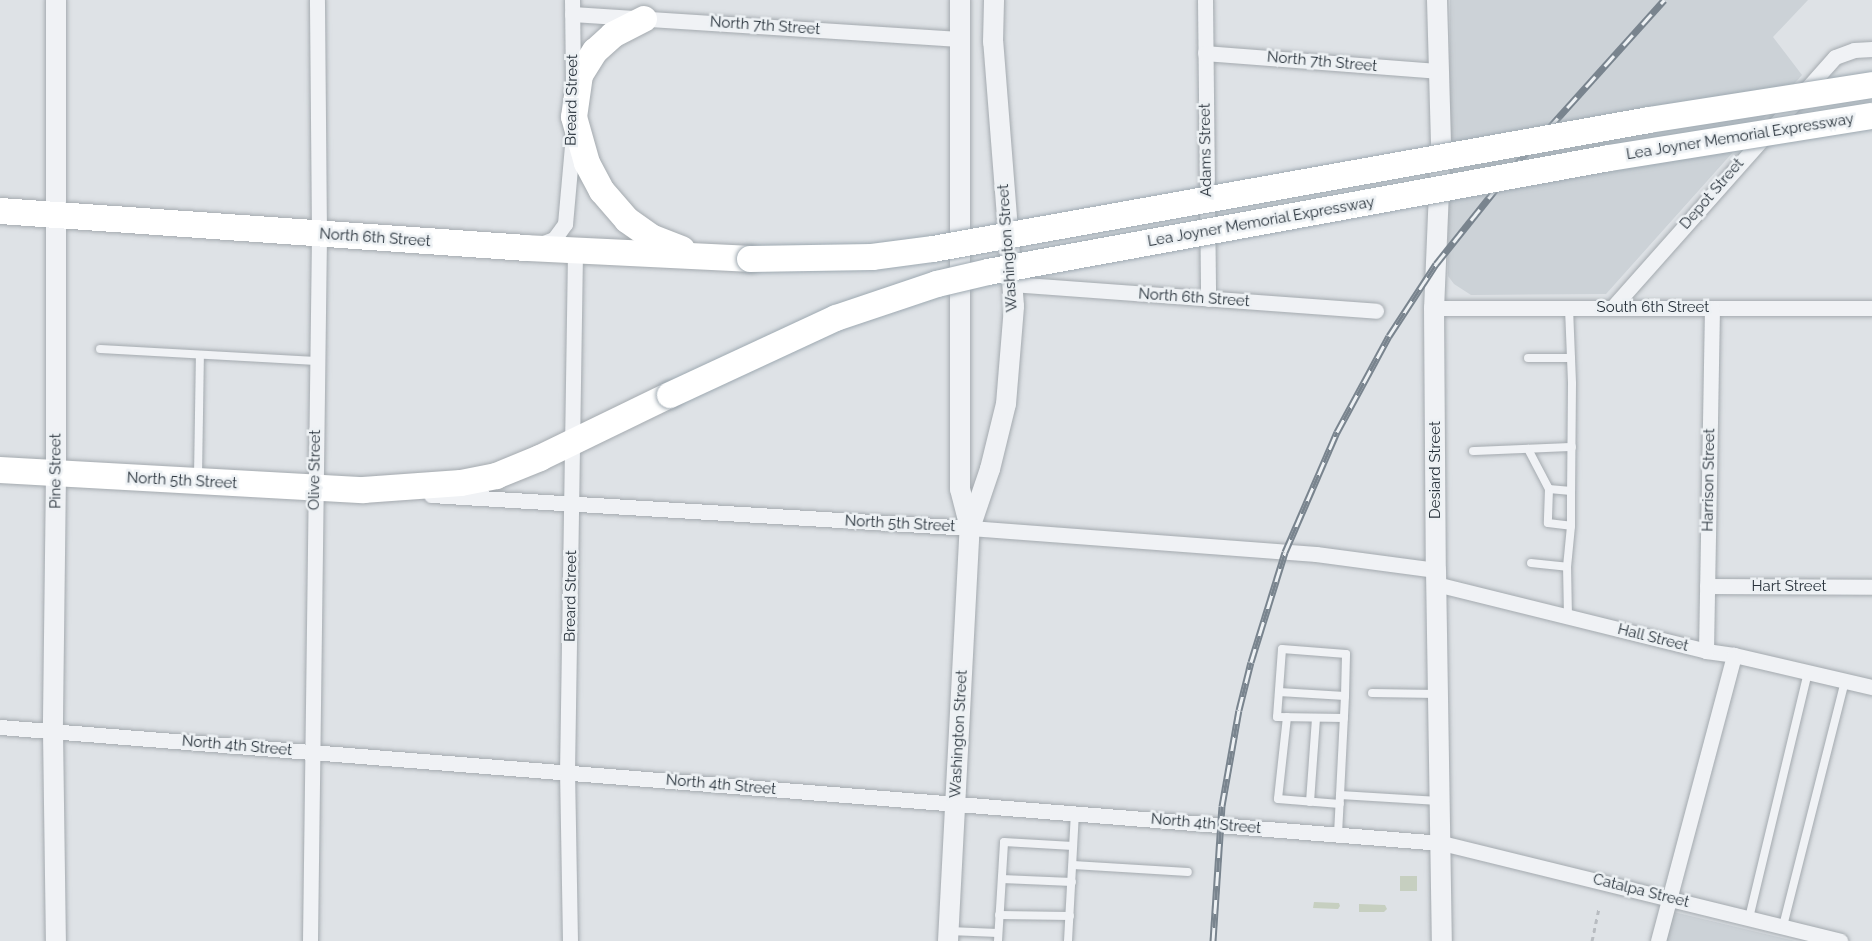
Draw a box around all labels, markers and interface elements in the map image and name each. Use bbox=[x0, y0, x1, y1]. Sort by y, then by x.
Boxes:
street label: North 7th Street bbox=[709, 13, 821, 39]
street label: North 7th Street bbox=[1266, 48, 1378, 76]
street label: Breard Street bbox=[562, 54, 582, 146]
street label: Adams Street bbox=[1196, 103, 1216, 197]
street label: Lea Joyner Memorial Expressway bbox=[1624, 110, 1856, 164]
street label: Depot Street bbox=[1676, 155, 1748, 233]
street label: Washington Street bbox=[995, 183, 1021, 313]
street label: Lea Joyner Memorial Expressway bbox=[1146, 193, 1376, 251]
street label: North 6th Street bbox=[319, 225, 431, 251]
street label: North 6th Street bbox=[1138, 285, 1250, 311]
street label: South 6th Street bbox=[1597, 299, 1709, 317]
street label: Desiard Street bbox=[1427, 421, 1445, 519]
street label: Harrison Street bbox=[1699, 428, 1719, 532]
street label: Olive Street bbox=[305, 430, 325, 510]
street label: Pine Street bbox=[47, 433, 65, 509]
street label: North 5th Street bbox=[126, 469, 238, 493]
street label: North 5th Street bbox=[844, 512, 956, 536]
street label: Breard Street bbox=[561, 550, 581, 642]
street label: Hart Street bbox=[1752, 578, 1826, 596]
street label: Hall Street bbox=[1616, 620, 1690, 656]
street label: Washington Street bbox=[947, 669, 971, 799]
street label: North 4th Street bbox=[181, 732, 293, 760]
street label: North 4th Street bbox=[665, 771, 777, 799]
street label: North 4th Street bbox=[1150, 810, 1262, 838]
street label: Catalpa Street bbox=[1591, 870, 1691, 912]

